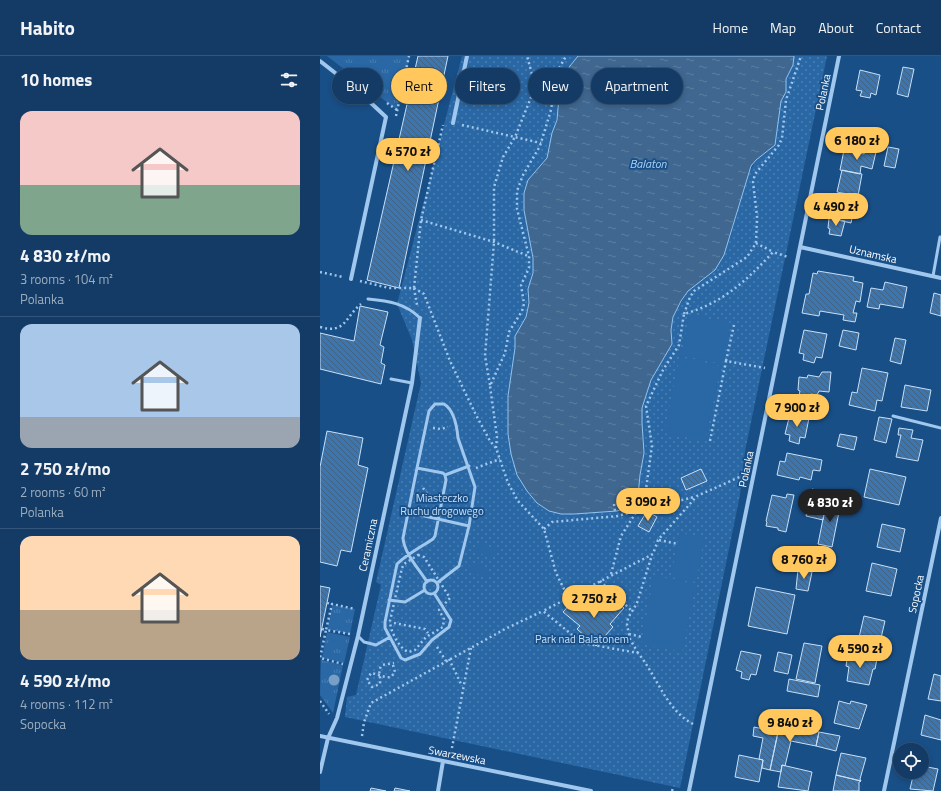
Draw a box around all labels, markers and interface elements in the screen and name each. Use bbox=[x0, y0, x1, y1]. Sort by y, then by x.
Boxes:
text: Habito bbox=[20, 13, 75, 42]
text: Home bbox=[713, 17, 748, 38]
text: Map bbox=[770, 17, 796, 38]
text: About bbox=[818, 17, 854, 38]
text: Contact bbox=[876, 17, 921, 38]
text: 10 homes bbox=[20, 67, 92, 93]
chip: Buy bbox=[332, 68, 383, 104]
chip: Rent bbox=[391, 68, 447, 104]
chip: Filters bbox=[455, 68, 520, 104]
chip: New bbox=[528, 68, 583, 104]
chip: Apartment bbox=[591, 68, 683, 104]
icon: filters bbox=[278, 69, 300, 91]
street label: Polanka bbox=[811, 72, 835, 112]
pin: 6 180 zł bbox=[816, 127, 898, 161]
text: 6 180 zł bbox=[834, 130, 880, 150]
icon: home bbox=[124, 137, 196, 209]
pin: 4 570 zł bbox=[367, 138, 449, 172]
text: 4 570 zł bbox=[385, 141, 431, 161]
water label: Balaton bbox=[629, 154, 668, 173]
pin: 4 490 zł bbox=[795, 193, 877, 227]
text: 4 490 zł bbox=[813, 196, 859, 216]
street label: Uznamska bbox=[848, 241, 899, 267]
text: 4 830 zł/mo bbox=[20, 243, 111, 269]
text: 3 rooms · 104 m² bbox=[20, 269, 113, 289]
text: Polanka bbox=[20, 289, 64, 309]
icon: home bbox=[124, 350, 196, 422]
pin: 7 900 zł bbox=[756, 394, 838, 428]
text: 7 900 zł bbox=[774, 397, 820, 417]
street label: Polanka bbox=[734, 449, 758, 489]
text: 2 750 zł/mo bbox=[20, 456, 111, 482]
text: 2 rooms · 60 m² bbox=[20, 482, 106, 502]
pin: 3 090 zł bbox=[607, 488, 689, 522]
pin: 4 830 zł bbox=[789, 489, 871, 523]
park label: Miasteczko Ruchu drogowego bbox=[400, 490, 484, 519]
text: 3 090 zł bbox=[625, 491, 671, 511]
text: 4 830 zł bbox=[807, 492, 853, 512]
text: Polanka bbox=[20, 502, 64, 522]
street label: Ceramiczna bbox=[355, 517, 381, 573]
pin: 8 760 zł bbox=[763, 546, 845, 580]
text: 8 760 zł bbox=[781, 549, 827, 569]
icon: home bbox=[124, 562, 196, 634]
street label: Sopocka bbox=[904, 573, 928, 615]
pin: 2 750 zł bbox=[553, 585, 635, 619]
text: 2 750 zł bbox=[571, 588, 617, 608]
park label: Park nad Balatonem bbox=[535, 631, 629, 647]
pin: 4 590 zł bbox=[819, 635, 901, 669]
text: 4 590 zł bbox=[837, 638, 883, 658]
text: 4 590 zł/mo bbox=[20, 668, 111, 694]
text: 4 rooms · 112 m² bbox=[20, 694, 113, 714]
pin: 9 840 zł bbox=[749, 709, 831, 743]
text: 9 840 zł bbox=[767, 712, 813, 732]
text: Sopocka bbox=[20, 714, 66, 734]
street label: Swarzewska bbox=[427, 742, 488, 768]
map controls bbox=[893, 743, 929, 779]
button: locate bbox=[893, 743, 929, 779]

